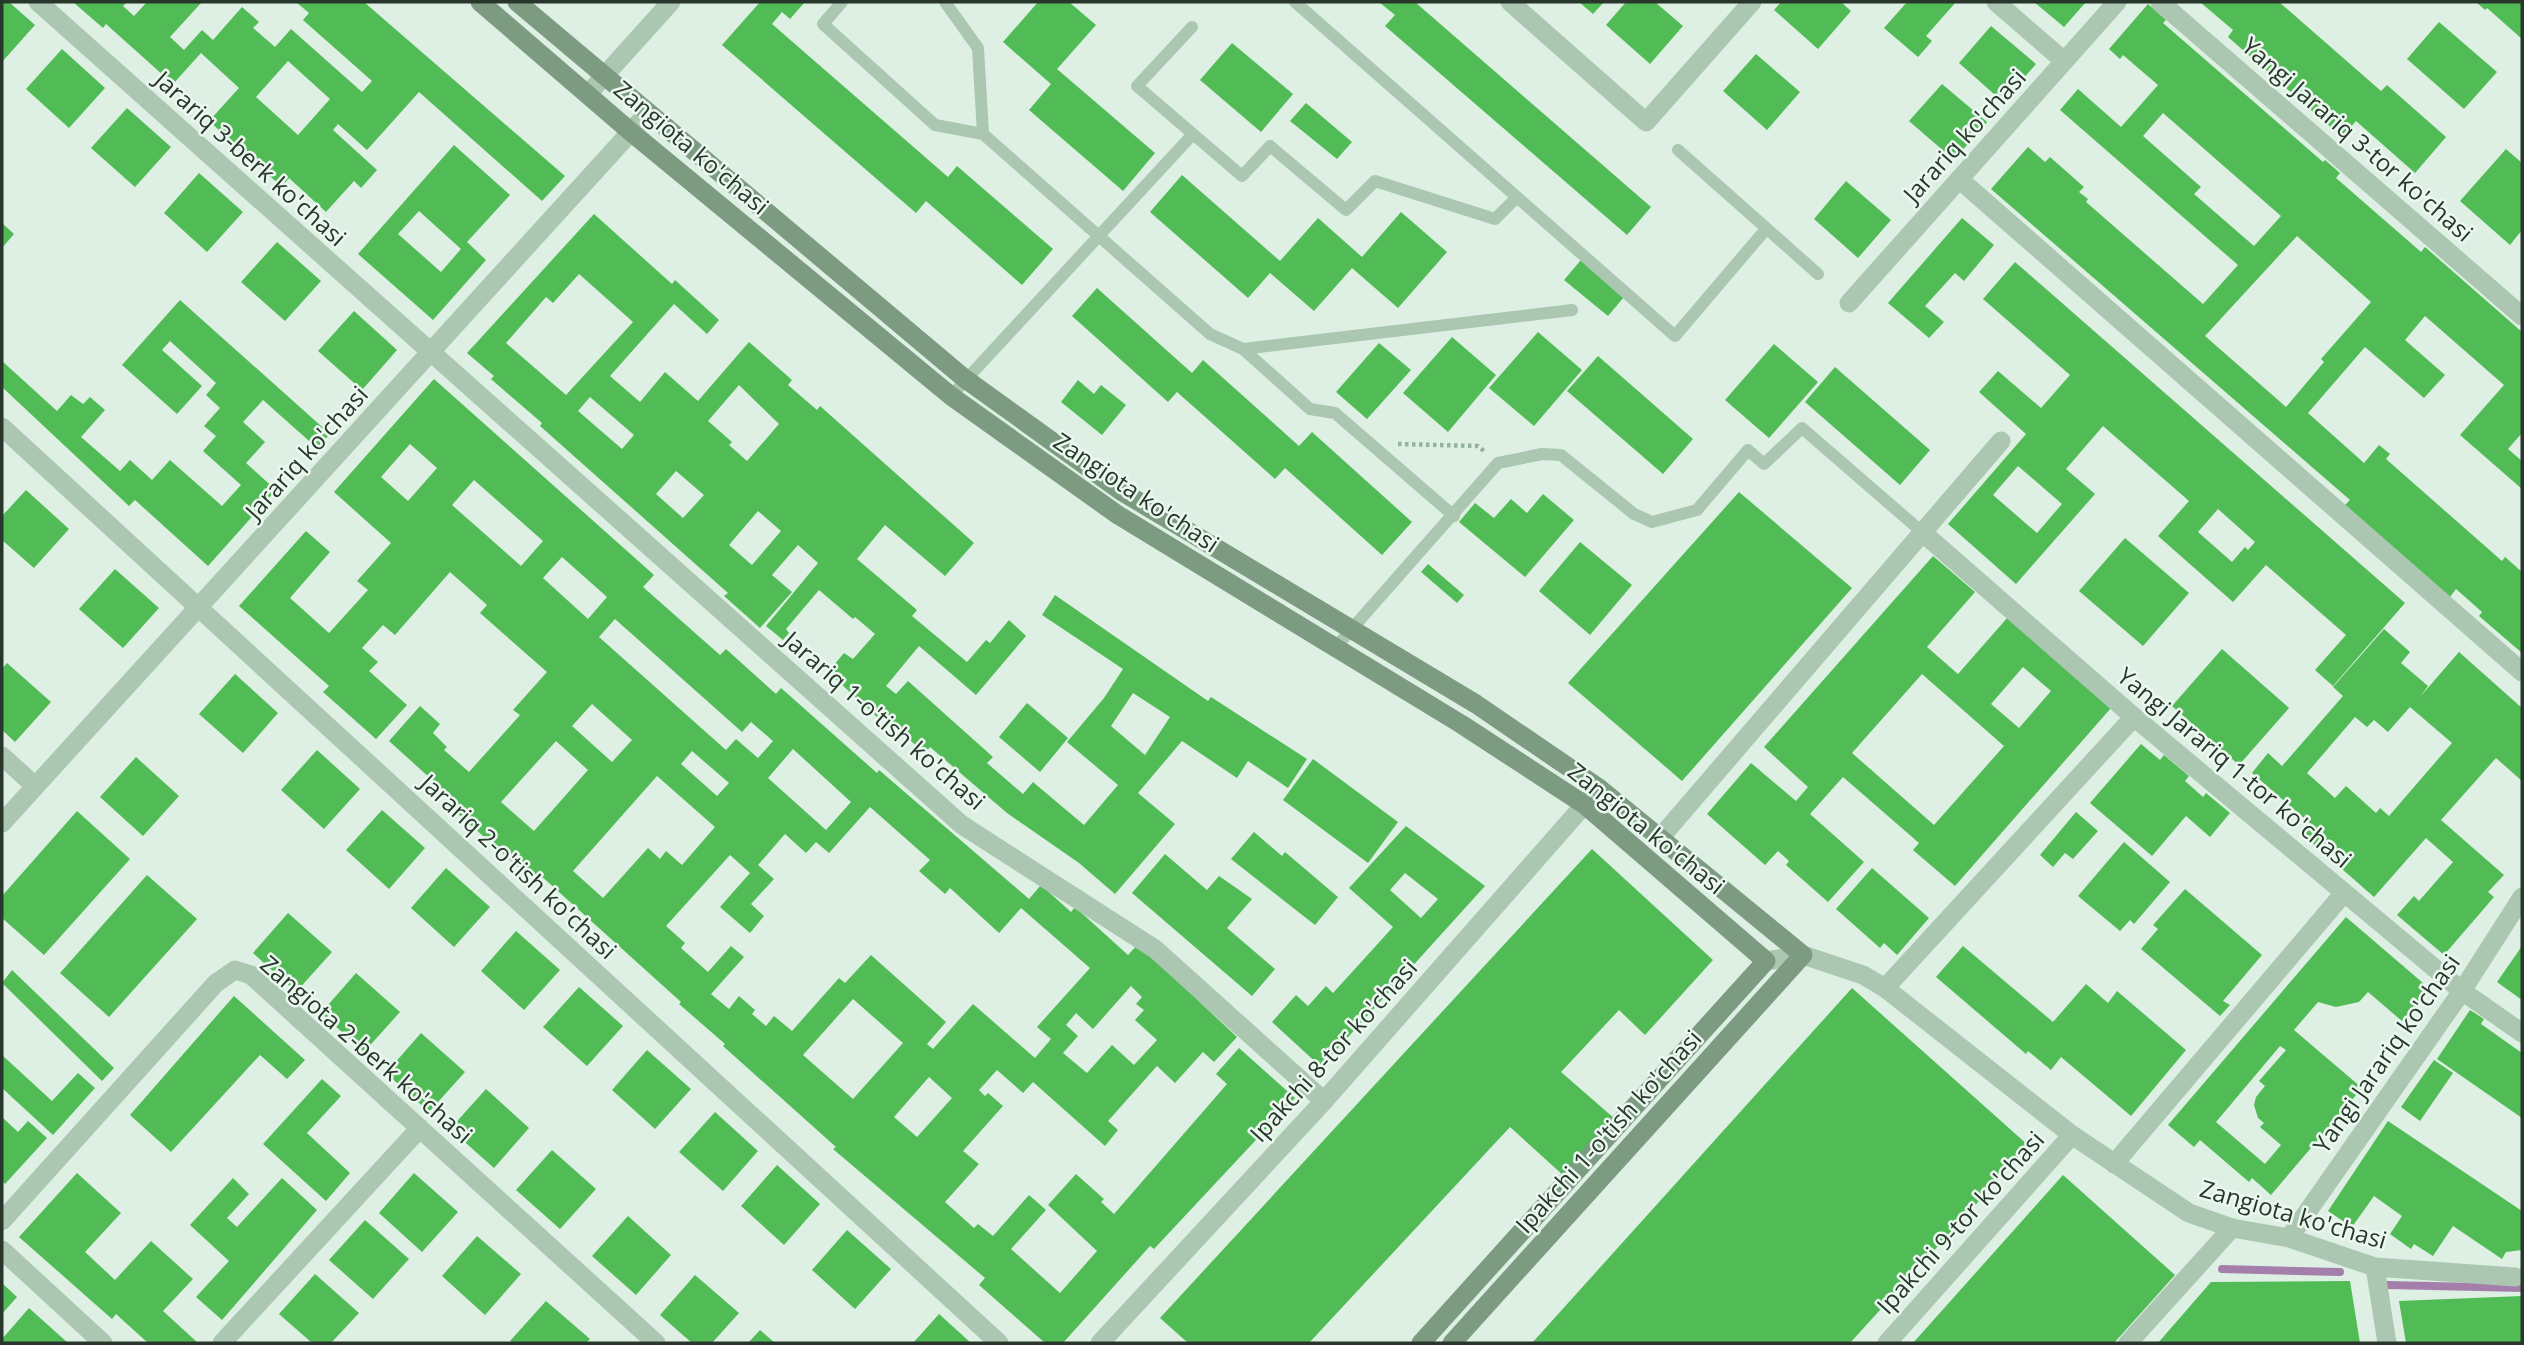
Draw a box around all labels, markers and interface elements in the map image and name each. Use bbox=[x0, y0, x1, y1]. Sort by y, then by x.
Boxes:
street label: Yangi Jarariq 3-tor ko'chasi bbox=[2235, 29, 2481, 249]
street label: Jarariq ko'chasi bbox=[1894, 61, 2033, 210]
street label: Jarariq 3-berk ko'chasi bbox=[147, 62, 354, 253]
street label: Zangiota ko'chasi bbox=[608, 72, 776, 221]
street label: Jarariq ko'chasi bbox=[236, 378, 375, 527]
street label: Zangiota ko'chasi bbox=[1048, 424, 1226, 559]
street label: Jarariq 1-o'tish ko'chasi bbox=[776, 622, 993, 817]
street label: Yangi Jarariq 1-tor ko'chasi bbox=[2111, 659, 2359, 875]
street label: Zangiota ko'chasi bbox=[1562, 754, 1732, 901]
street label: Jarariq 2-o'tish ko'chasi bbox=[412, 765, 624, 966]
street label: Zangiota 2-berk ko'chasi bbox=[254, 947, 480, 1150]
street label: Yangi Jarariq ko'chasi bbox=[2305, 947, 2467, 1159]
street label: Ipakchi 8-tor ko'chasi bbox=[1242, 951, 1424, 1149]
street label: Ipakchi 1-o'tish ko'chasi bbox=[1508, 1022, 1708, 1240]
street label: Ipakchi 9-tor ko'chasi bbox=[1869, 1123, 2051, 1321]
street label: Zangiota ko'chasi bbox=[2196, 1171, 2391, 1256]

